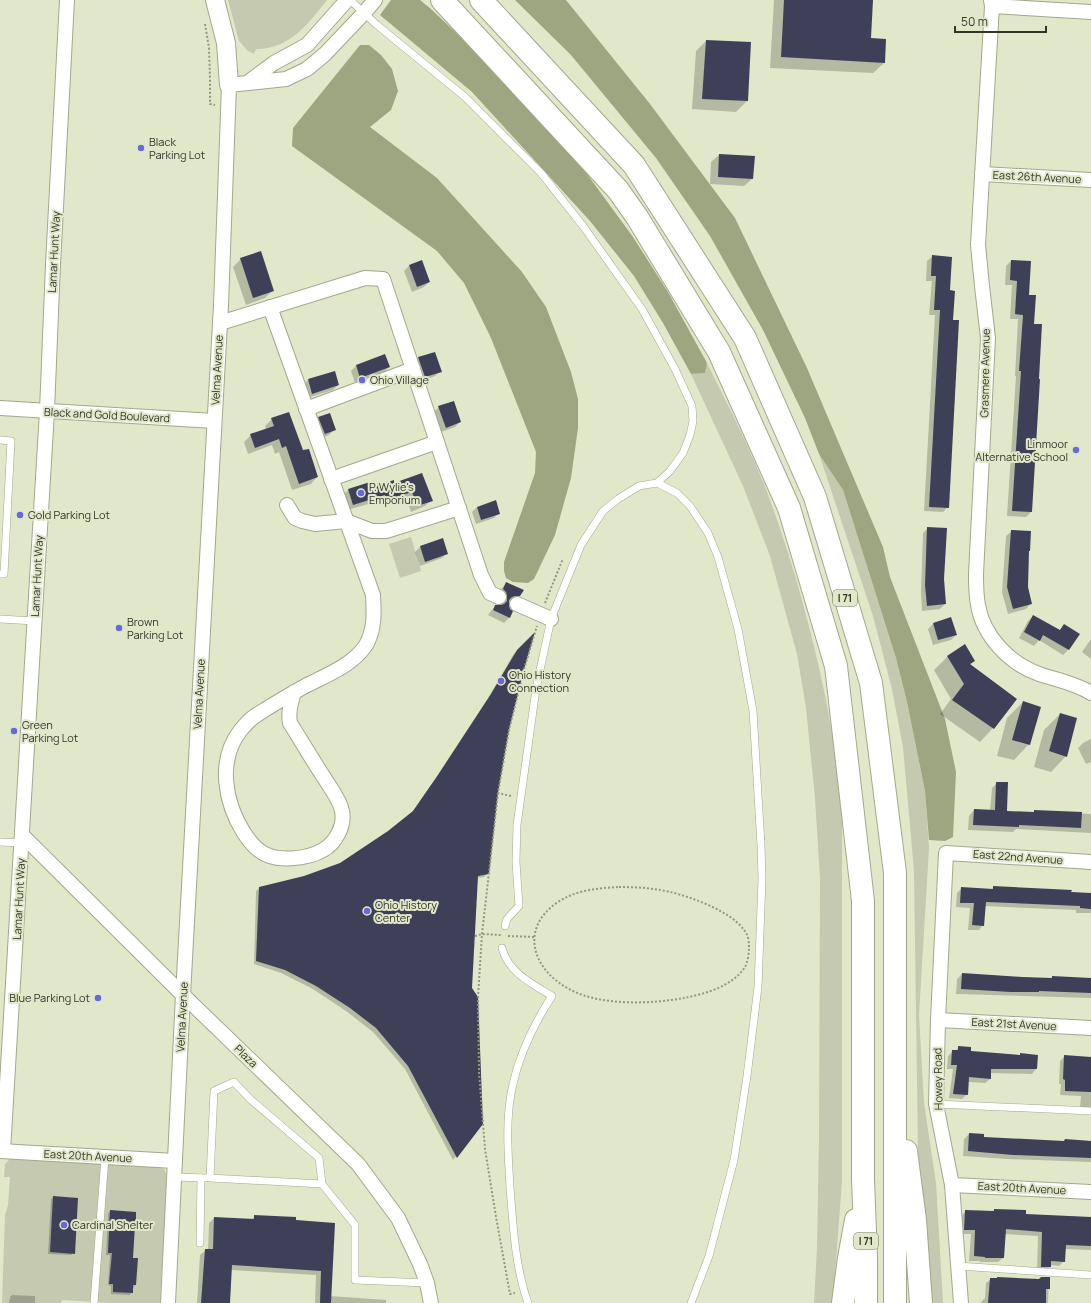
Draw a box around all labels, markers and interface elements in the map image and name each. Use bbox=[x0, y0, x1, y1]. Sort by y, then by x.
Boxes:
scale bar bbox=[955, 8, 1046, 34]
text: 50 m bbox=[961, 13, 988, 30]
place label: Black Parking Lot bbox=[149, 134, 205, 162]
marker: Black Parking Lot bbox=[136, 143, 146, 153]
street label: East 26th Avenue bbox=[992, 167, 1082, 186]
street label: Lamar Hunt Way bbox=[44, 210, 63, 293]
street label: Grasmere Avenue bbox=[976, 328, 993, 418]
street label: Velma Avenue bbox=[207, 334, 226, 405]
place label: Ohio Village bbox=[370, 372, 430, 387]
marker: Ohio Village bbox=[357, 375, 367, 385]
street label: Black and Gold Boulevard bbox=[44, 404, 171, 425]
place label: Linmoor Alternative School bbox=[975, 436, 1068, 464]
marker: Linmoor Alternative School bbox=[1071, 445, 1081, 455]
place label: P. Wylie's Emporium bbox=[369, 479, 420, 507]
marker: P. Wylie's Emporium bbox=[356, 488, 366, 498]
place label: Gold Parking Lot bbox=[28, 507, 110, 522]
marker: Gold Parking Lot bbox=[15, 510, 25, 520]
street label: Lamar Hunt Way bbox=[27, 534, 46, 617]
road number: I 71 bbox=[833, 590, 857, 606]
place label: Brown Parking Lot bbox=[127, 614, 183, 642]
marker: Brown Parking Lot bbox=[114, 623, 124, 633]
street label: Velma Avenue bbox=[189, 658, 208, 729]
place label: Ohio History Connection bbox=[509, 667, 571, 695]
marker: Ohio History Connection bbox=[496, 676, 506, 686]
place label: Green Parking Lot bbox=[22, 717, 78, 745]
marker: Green Parking Lot bbox=[9, 726, 19, 736]
street label: East 22nd Avenue bbox=[973, 846, 1064, 867]
street label: Lamar Hunt Way bbox=[9, 857, 28, 940]
place label: Ohio History Center bbox=[375, 897, 437, 925]
marker: Ohio History Center bbox=[362, 906, 372, 916]
street label: Velma Avenue bbox=[172, 981, 191, 1052]
place label: Blue Parking Lot bbox=[9, 990, 90, 1005]
marker: Blue Parking Lot bbox=[93, 993, 103, 1003]
street label: East 21st Avenue bbox=[971, 1014, 1058, 1033]
street label: Plaza bbox=[231, 1041, 261, 1070]
street label: Howey Road bbox=[929, 1048, 946, 1110]
street label: East 20th Avenue bbox=[43, 1146, 133, 1165]
street label: East 20th Avenue bbox=[977, 1178, 1067, 1197]
place label: Cardinal Shelter bbox=[72, 1217, 153, 1232]
marker: Cardinal Shelter bbox=[59, 1220, 69, 1230]
road number: I 71 bbox=[854, 1233, 878, 1249]

